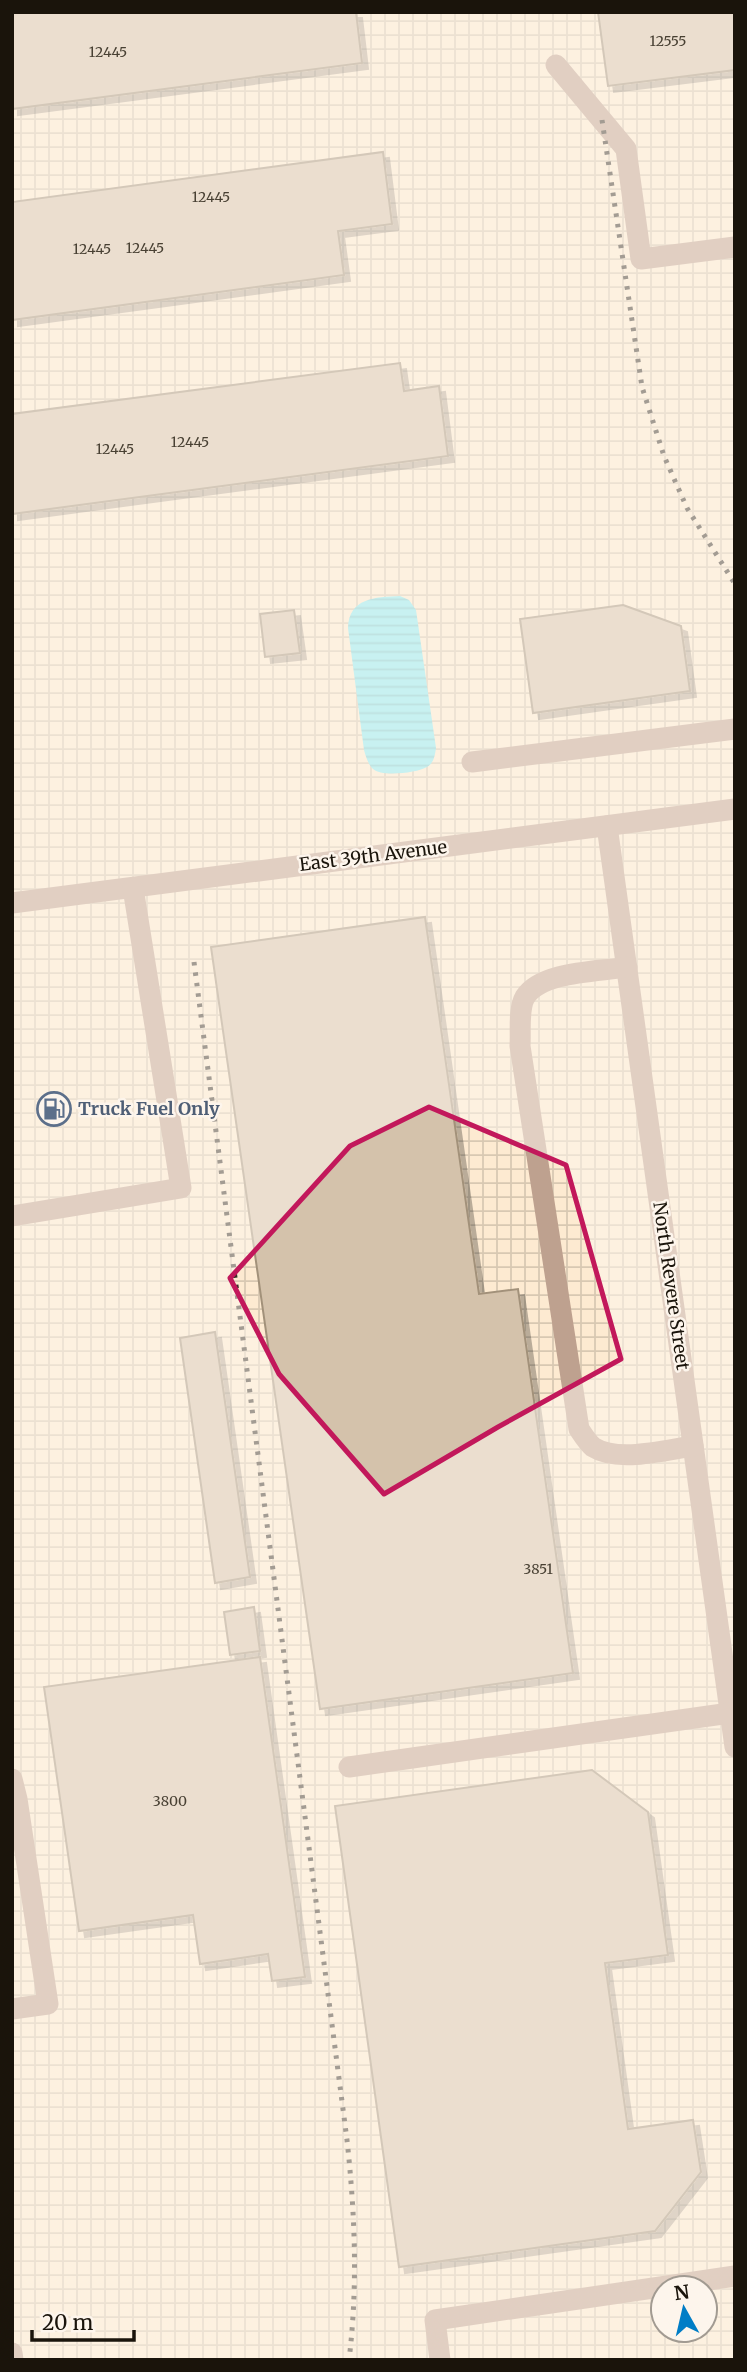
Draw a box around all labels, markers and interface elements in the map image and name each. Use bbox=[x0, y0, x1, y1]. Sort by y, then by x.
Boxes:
house number: 12555 bbox=[650, 32, 686, 50]
house number: 12445 bbox=[89, 43, 127, 61]
house number: 12445 bbox=[192, 188, 230, 206]
house number: 12445 bbox=[126, 239, 164, 257]
house number: 12445 bbox=[73, 240, 111, 258]
house number: 12445 bbox=[171, 433, 209, 451]
house number: 12445 bbox=[96, 440, 134, 458]
street label: East 39th Avenue bbox=[298, 835, 448, 876]
fuel station icon: Truck Fuel Only bbox=[35, 1090, 73, 1128]
place label: Truck Fuel Only bbox=[78, 1097, 220, 1120]
street label: North Revere Street bbox=[648, 1200, 695, 1372]
house number: 3851 bbox=[523, 1560, 553, 1578]
house number: 3800 bbox=[153, 1792, 187, 1810]
north arrow bbox=[649, 2274, 719, 2344]
text: N bbox=[673, 2279, 691, 2305]
scale bar bbox=[32, 2298, 133, 2342]
text: 20 m bbox=[42, 2309, 94, 2336]

